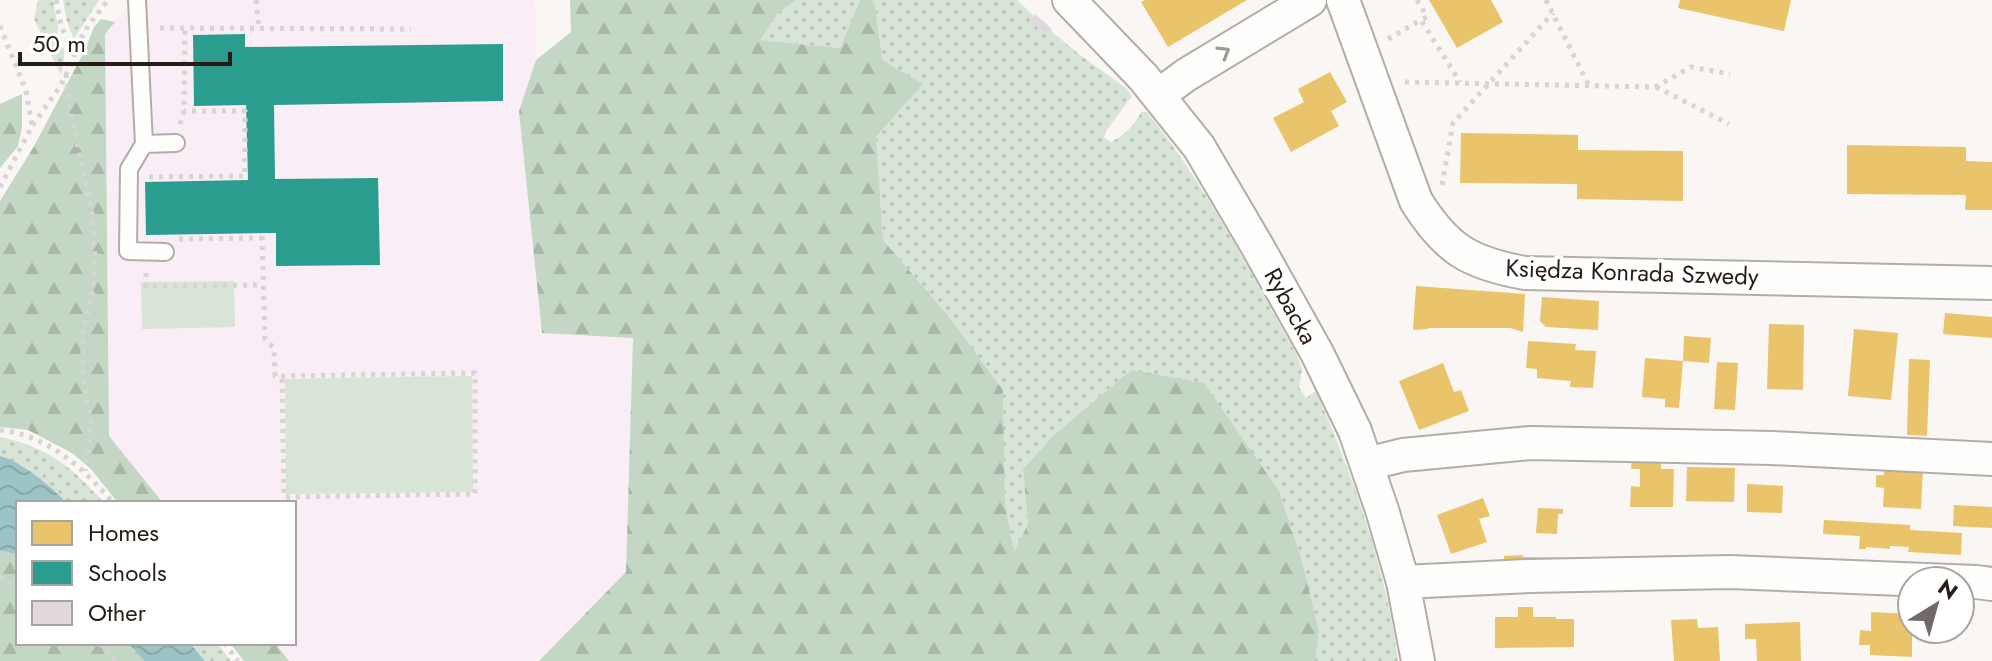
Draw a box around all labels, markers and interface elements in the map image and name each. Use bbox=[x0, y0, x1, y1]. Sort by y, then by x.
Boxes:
scale bar bbox=[20, 16, 230, 66]
text: 50 m bbox=[32, 26, 86, 61]
one-way arrow bbox=[1215, 46, 1230, 62]
street label: Księdza Konrada Szwedy bbox=[1505, 250, 1760, 294]
street label: Rybacka bbox=[1256, 261, 1326, 351]
legend bbox=[16, 501, 296, 645]
text: Homes bbox=[88, 515, 159, 550]
text: Schools bbox=[88, 555, 167, 590]
north arrow bbox=[1896, 565, 1976, 645]
text: N bbox=[1931, 571, 1965, 607]
text: Other bbox=[88, 595, 147, 630]

